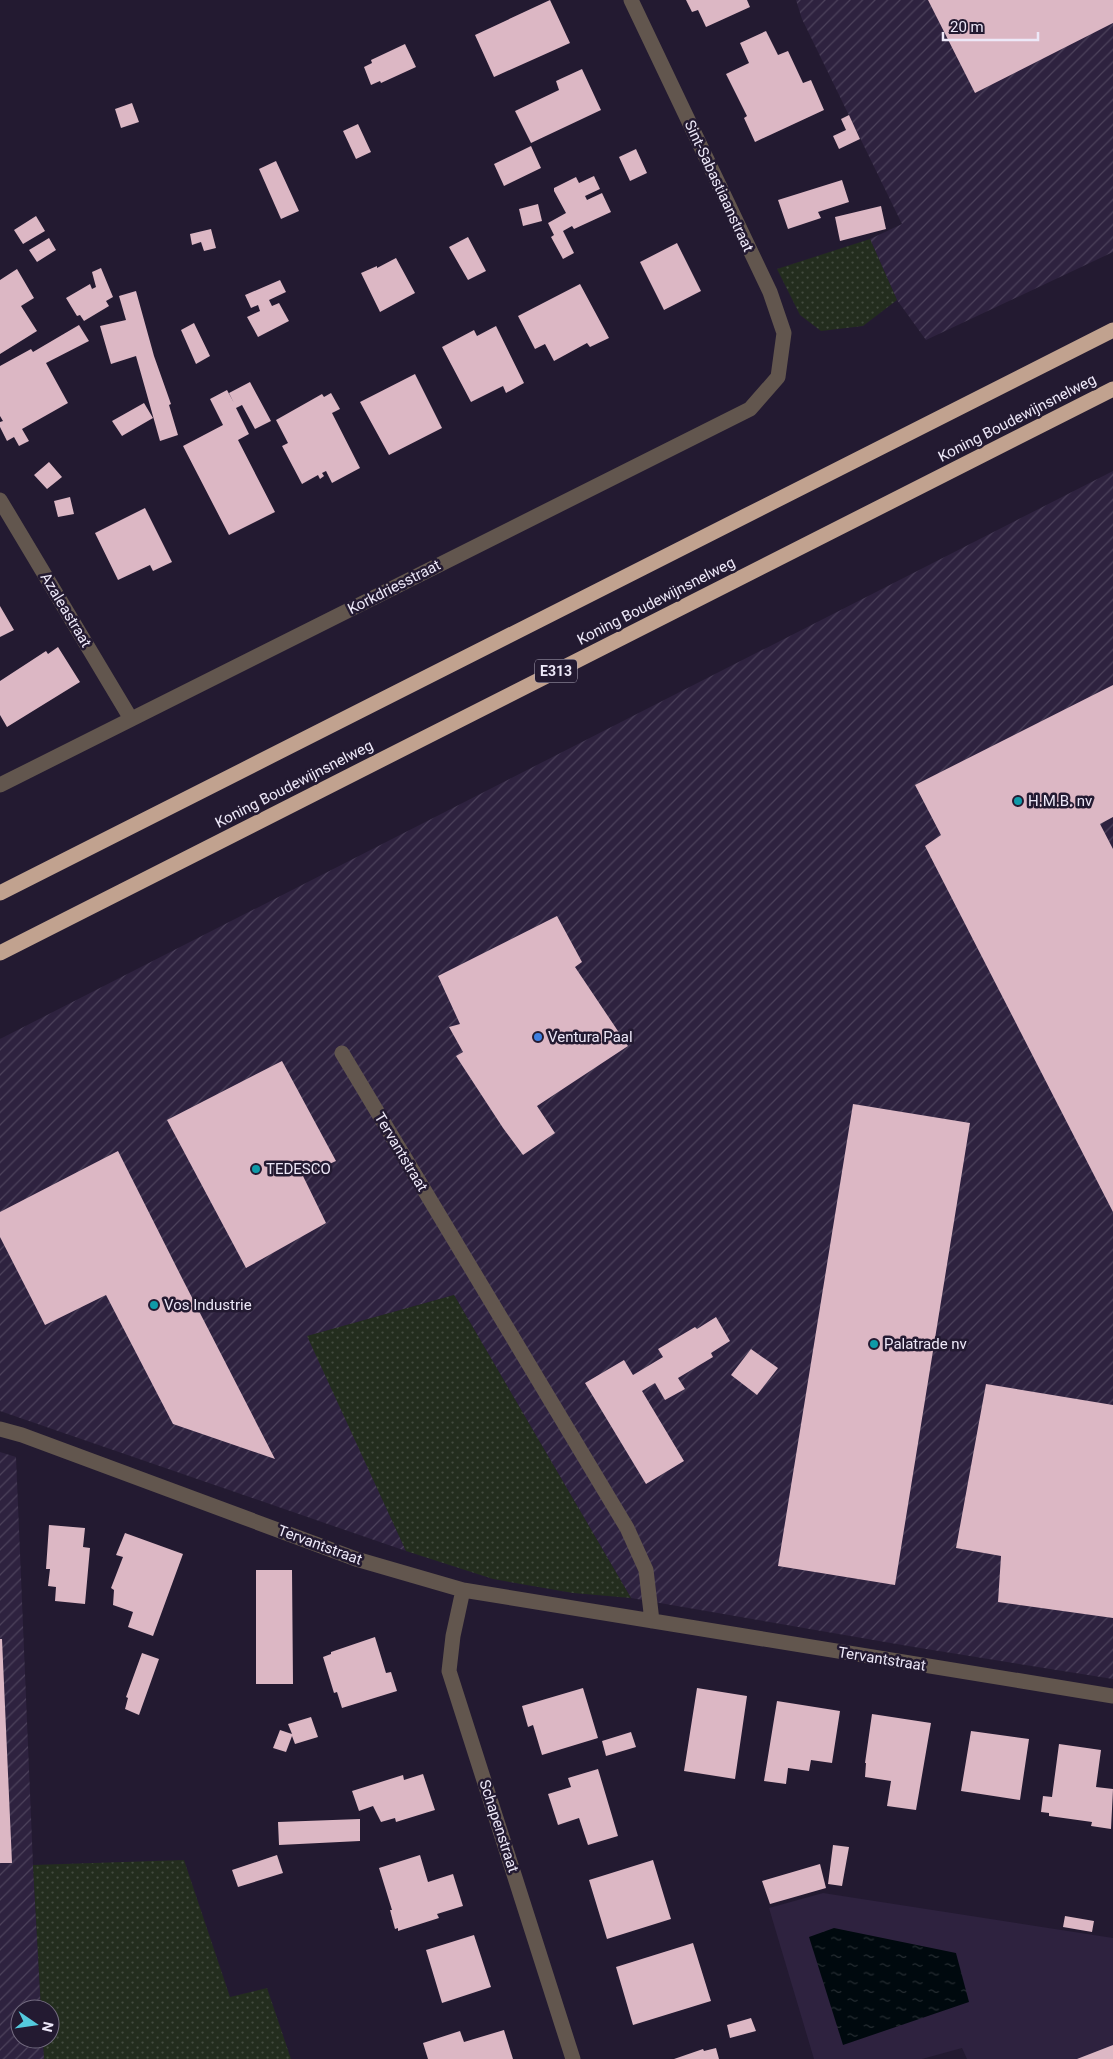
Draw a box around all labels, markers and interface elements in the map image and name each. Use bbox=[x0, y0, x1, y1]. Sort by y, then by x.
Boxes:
scale bar bbox=[943, 10, 1038, 42]
text: 20 m bbox=[950, 18, 984, 36]
street label: Sint-Sabastiaanstraat bbox=[681, 117, 757, 255]
street label: Koning Boudewijnsnelweg bbox=[935, 370, 1099, 466]
street label: Koning Boudewijnsnelweg bbox=[574, 553, 738, 649]
street label: Korkdriesstraat bbox=[345, 556, 444, 618]
street label: Azaleastraat bbox=[37, 569, 95, 651]
road number: E313 bbox=[535, 659, 577, 682]
street label: Koning Boudewijnsnelweg bbox=[212, 736, 376, 832]
place label: H.M.B. nv bbox=[1028, 792, 1092, 810]
marker: H.M.B. nv bbox=[1012, 795, 1024, 807]
place label: Ventura Paal bbox=[548, 1028, 633, 1046]
marker: Ventura Paal bbox=[532, 1031, 544, 1043]
street label: Tervantstraat bbox=[370, 1109, 432, 1195]
place label: TEDESCO bbox=[266, 1160, 331, 1178]
marker: TEDESCO bbox=[250, 1163, 262, 1175]
place label: Vos Industrie bbox=[164, 1296, 252, 1314]
marker: Vos Industrie bbox=[148, 1299, 160, 1311]
place label: Palatrade nv bbox=[884, 1335, 967, 1353]
marker: Palatrade nv bbox=[868, 1338, 880, 1350]
street label: Tervantstraat bbox=[275, 1521, 365, 1569]
street label: Tervantstraat bbox=[837, 1643, 927, 1675]
street label: Schapenstraat bbox=[476, 1777, 522, 1875]
north arrow bbox=[10, 1999, 60, 2049]
text: N bbox=[39, 2020, 57, 2034]

